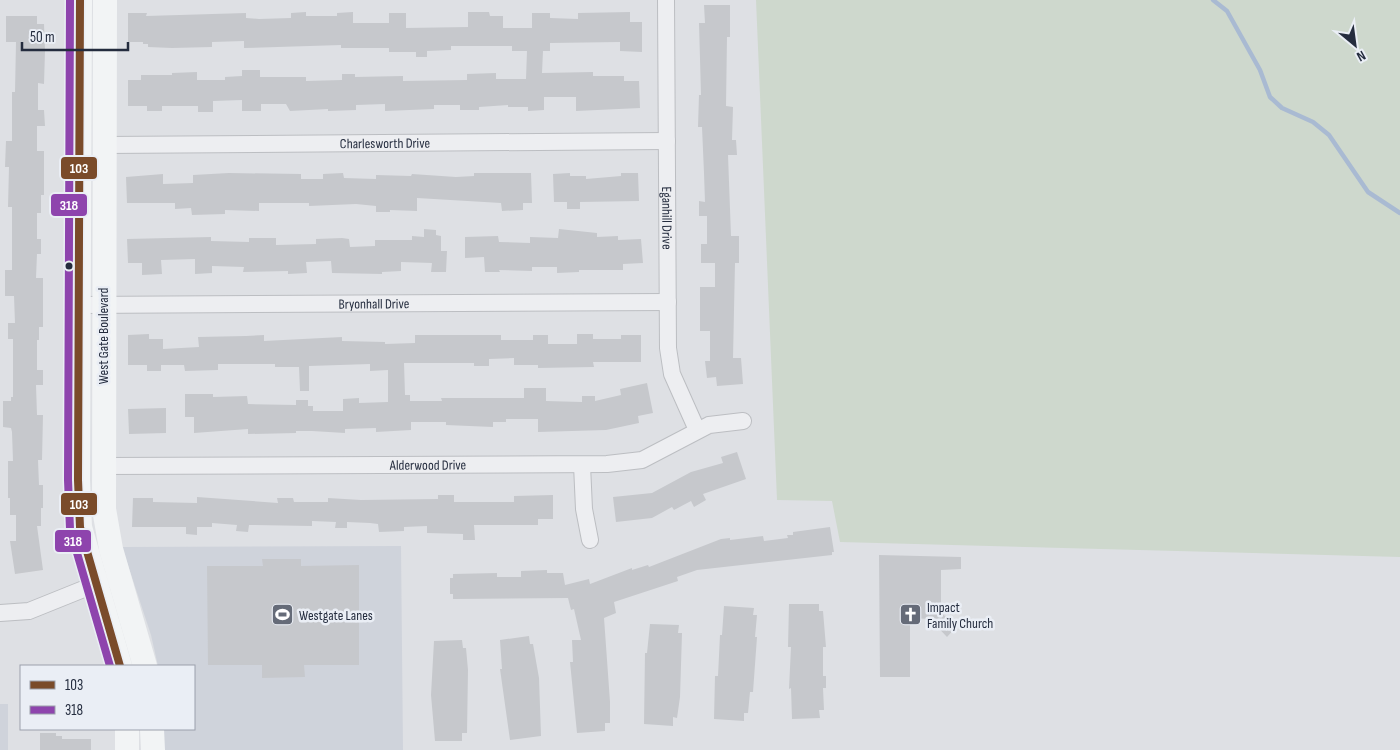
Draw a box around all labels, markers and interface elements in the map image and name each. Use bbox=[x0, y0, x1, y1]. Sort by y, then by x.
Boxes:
scale bar bbox=[22, 20, 129, 52]
north arrow bbox=[1330, 20, 1380, 70]
text: 50 m bbox=[30, 28, 55, 47]
text: N bbox=[1354, 47, 1368, 65]
street label: Charlesworth Drive bbox=[340, 135, 430, 152]
line badge: 103 bbox=[60, 156, 98, 180]
text: 103 bbox=[70, 160, 88, 177]
street label: Eganhill Drive bbox=[658, 186, 675, 250]
line badge: 318 bbox=[50, 193, 88, 217]
text: 318 bbox=[60, 197, 79, 214]
unlabelled marker bbox=[64, 261, 74, 271]
street label: West Gate Boulevard bbox=[95, 288, 112, 384]
street label: Bryonhall Drive bbox=[339, 295, 409, 313]
street label: Alderwood Drive bbox=[389, 457, 466, 474]
line badge: 103 bbox=[60, 492, 98, 516]
text: 103 bbox=[70, 496, 88, 513]
line badge: 318 bbox=[54, 529, 92, 553]
text: 318 bbox=[64, 533, 83, 550]
place label: Impact Family Church bbox=[927, 599, 993, 632]
sports icon: Westgate Lanes bbox=[271, 603, 295, 627]
church icon: Impact Family Church bbox=[899, 603, 923, 627]
place label: Westgate Lanes bbox=[299, 607, 373, 624]
legend bbox=[20, 665, 195, 730]
text: 103 bbox=[65, 676, 83, 695]
text: 318 bbox=[65, 701, 83, 720]

